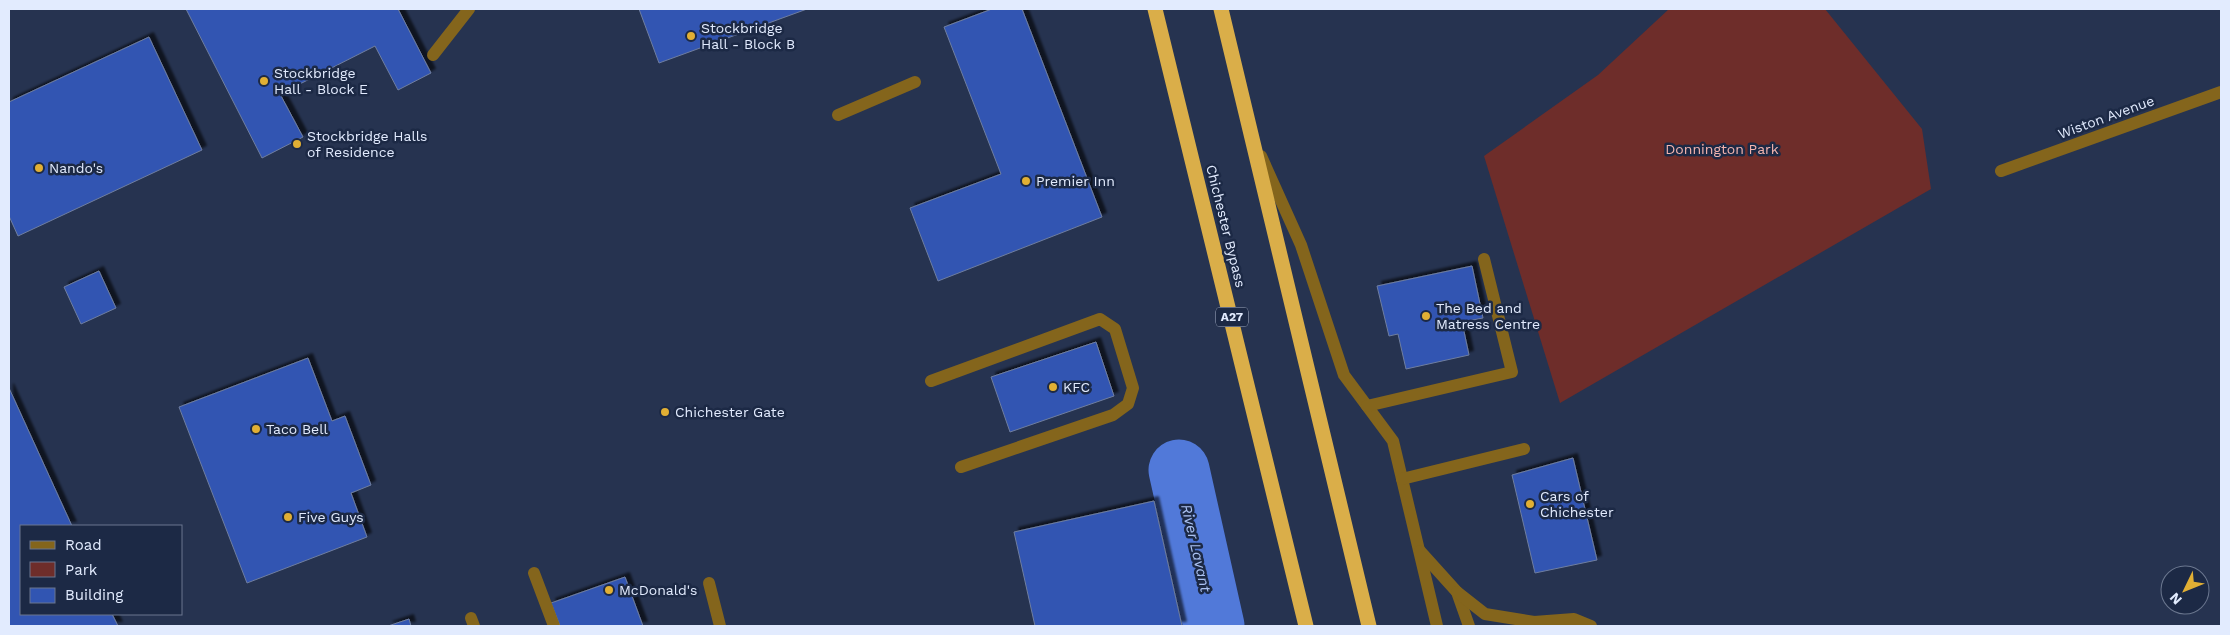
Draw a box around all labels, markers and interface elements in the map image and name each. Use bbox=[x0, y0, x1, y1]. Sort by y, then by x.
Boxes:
place label: Stockbridge Hall - Block B bbox=[701, 20, 795, 52]
marker: Stockbridge Hall - Block B bbox=[685, 30, 697, 42]
place label: Stockbridge Hall - Block E bbox=[274, 65, 368, 97]
marker: Stockbridge Hall - Block E bbox=[258, 75, 270, 87]
street label: Wiston Avenue bbox=[2056, 92, 2156, 142]
place label: Stockbridge Halls of Residence bbox=[307, 128, 427, 160]
marker: Stockbridge Halls of Residence bbox=[291, 138, 303, 150]
park label: Donnington Park bbox=[1665, 141, 1779, 157]
place label: Nando's bbox=[49, 160, 103, 176]
marker: Nando's bbox=[33, 162, 45, 174]
street label: Chichester Bypass bbox=[1203, 163, 1249, 289]
place label: Premier Inn bbox=[1036, 173, 1115, 189]
marker: Premier Inn bbox=[1020, 175, 1032, 187]
place label: The Bed and Matress Centre bbox=[1436, 300, 1540, 332]
road number: A27 bbox=[1216, 308, 1248, 326]
marker: The Bed and Matress Centre bbox=[1420, 310, 1432, 322]
place label: KFC bbox=[1063, 379, 1090, 395]
marker: KFC bbox=[1047, 381, 1059, 393]
place label: Chichester Gate bbox=[675, 404, 785, 420]
marker: Chichester Gate bbox=[659, 406, 671, 418]
place label: Taco Bell bbox=[266, 421, 328, 437]
marker: Taco Bell bbox=[250, 423, 262, 435]
place label: Cars of Chichester bbox=[1540, 488, 1614, 520]
marker: Cars of Chichester bbox=[1524, 498, 1536, 510]
water label: River Lavant bbox=[1177, 502, 1215, 595]
place label: Five Guys bbox=[298, 509, 364, 525]
marker: Five Guys bbox=[282, 511, 294, 523]
legend bbox=[20, 525, 182, 615]
text: Road bbox=[65, 536, 102, 554]
text: Park bbox=[65, 561, 98, 579]
north arrow bbox=[2160, 565, 2210, 615]
place label: McDonald's bbox=[619, 582, 697, 598]
marker: McDonald's bbox=[603, 584, 615, 596]
text: Building bbox=[65, 586, 123, 604]
text: N bbox=[2166, 590, 2185, 608]

